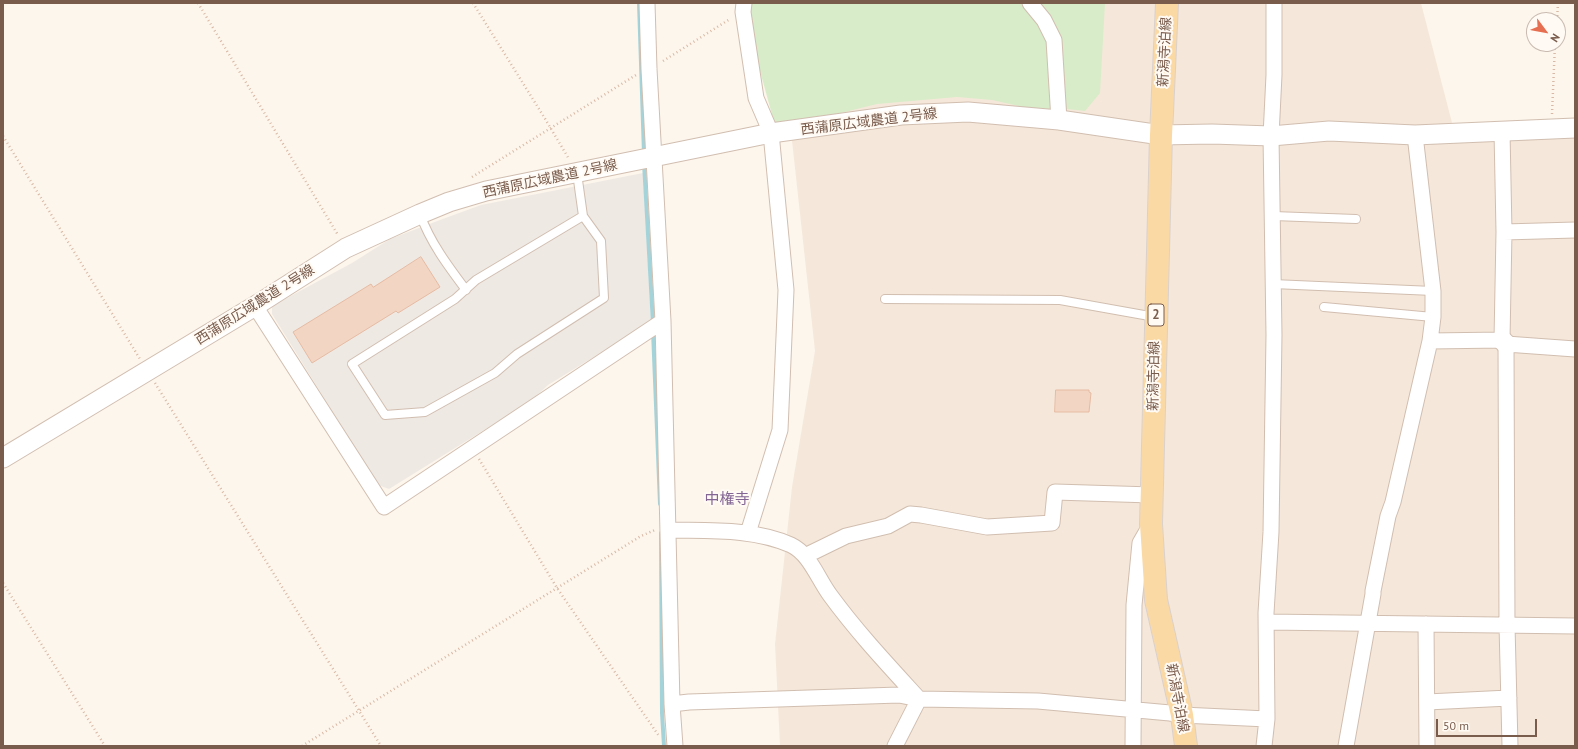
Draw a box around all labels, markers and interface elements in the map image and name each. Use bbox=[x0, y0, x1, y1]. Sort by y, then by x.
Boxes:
north arrow bbox=[1526, 12, 1566, 52]
street label: 新潟寺泊線 bbox=[1155, 17, 1175, 87]
text: N bbox=[1547, 31, 1563, 45]
street label: 西蒲原広域農道 2号線 bbox=[800, 105, 938, 139]
street label: 西蒲原広域農道 2号線 bbox=[481, 157, 619, 201]
street label: 西蒲原広域農道 2号線 bbox=[192, 261, 318, 349]
road number: 2 bbox=[1148, 304, 1164, 326]
street label: 新潟寺泊線 bbox=[1145, 341, 1163, 411]
district label: 中権寺 bbox=[705, 491, 749, 509]
street label: 新潟寺泊線 bbox=[1162, 662, 1192, 734]
scale bar bbox=[1438, 711, 1539, 737]
text: 50 m bbox=[1443, 718, 1469, 733]

